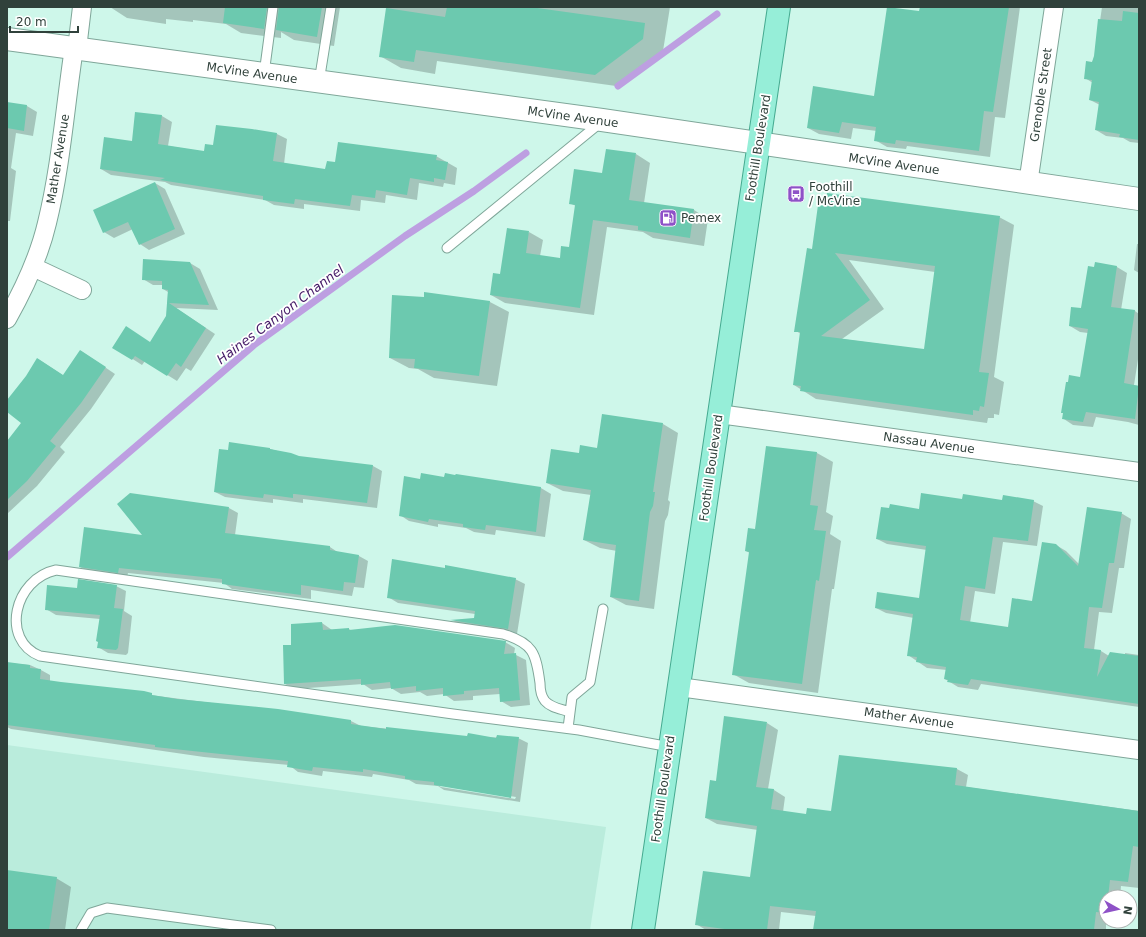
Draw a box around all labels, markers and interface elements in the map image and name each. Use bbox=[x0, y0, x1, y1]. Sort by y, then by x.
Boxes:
scale bar bbox=[10, 8, 78, 34]
text: 20 m bbox=[16, 15, 47, 29]
street label: Grenoble Street bbox=[1027, 47, 1055, 143]
street label: McVine Avenue bbox=[206, 60, 298, 86]
street label: Foothill Boulevard bbox=[743, 94, 773, 202]
street label: McVine Avenue bbox=[527, 104, 619, 130]
street label: Mather Avenue bbox=[44, 113, 72, 205]
street label: McVine Avenue bbox=[848, 151, 940, 177]
place label: Foothill / McVine bbox=[809, 180, 860, 208]
bus stop icon: Foothill / McVine bbox=[786, 184, 806, 204]
fuel station icon: Pemex bbox=[658, 208, 678, 228]
place label: Pemex bbox=[681, 211, 721, 225]
water label: Haines Canyon Channel bbox=[214, 261, 347, 367]
street label: Foothill Boulevard bbox=[697, 414, 725, 522]
street label: Nassau Avenue bbox=[882, 430, 976, 456]
street label: Mather Avenue bbox=[863, 705, 955, 731]
street label: Foothill Boulevard bbox=[649, 735, 677, 843]
north arrow bbox=[1098, 889, 1138, 929]
text: N bbox=[1120, 905, 1134, 916]

